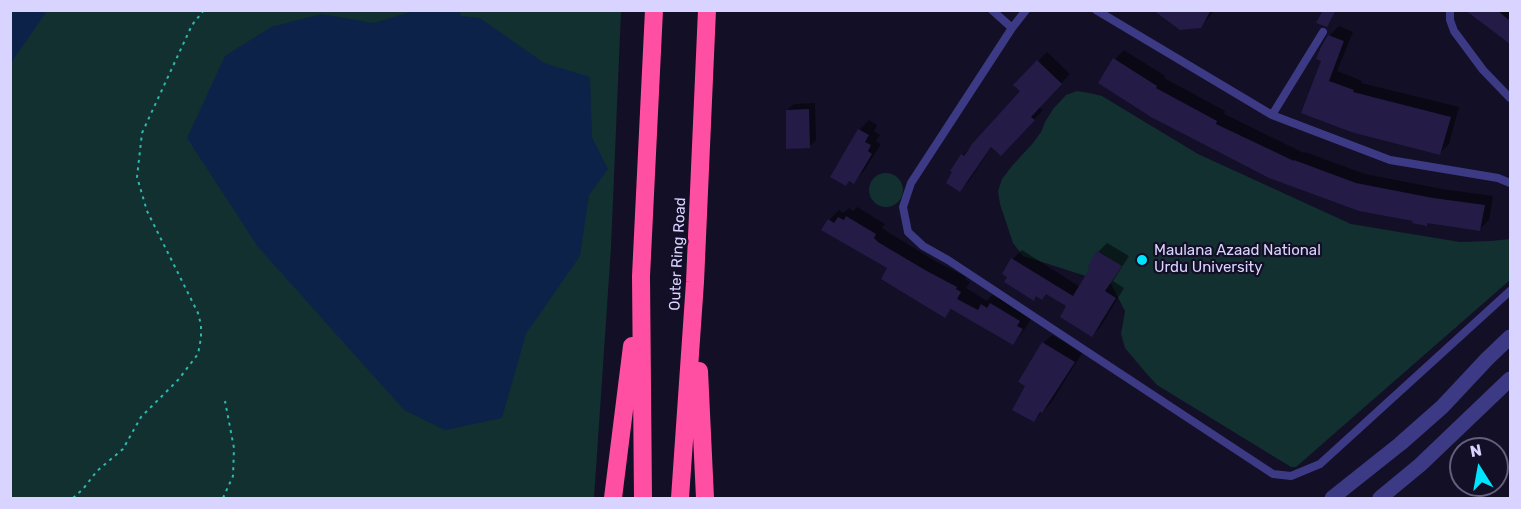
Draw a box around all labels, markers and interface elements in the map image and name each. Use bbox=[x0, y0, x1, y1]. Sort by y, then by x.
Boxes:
street label: Outer Ring Road bbox=[666, 197, 690, 311]
place label: Maulana Azaad National Urdu University bbox=[1154, 242, 1321, 277]
marker: Maulana Azaad National Urdu University bbox=[1135, 253, 1149, 267]
north arrow bbox=[1449, 437, 1509, 497]
text: N bbox=[1468, 440, 1483, 461]

